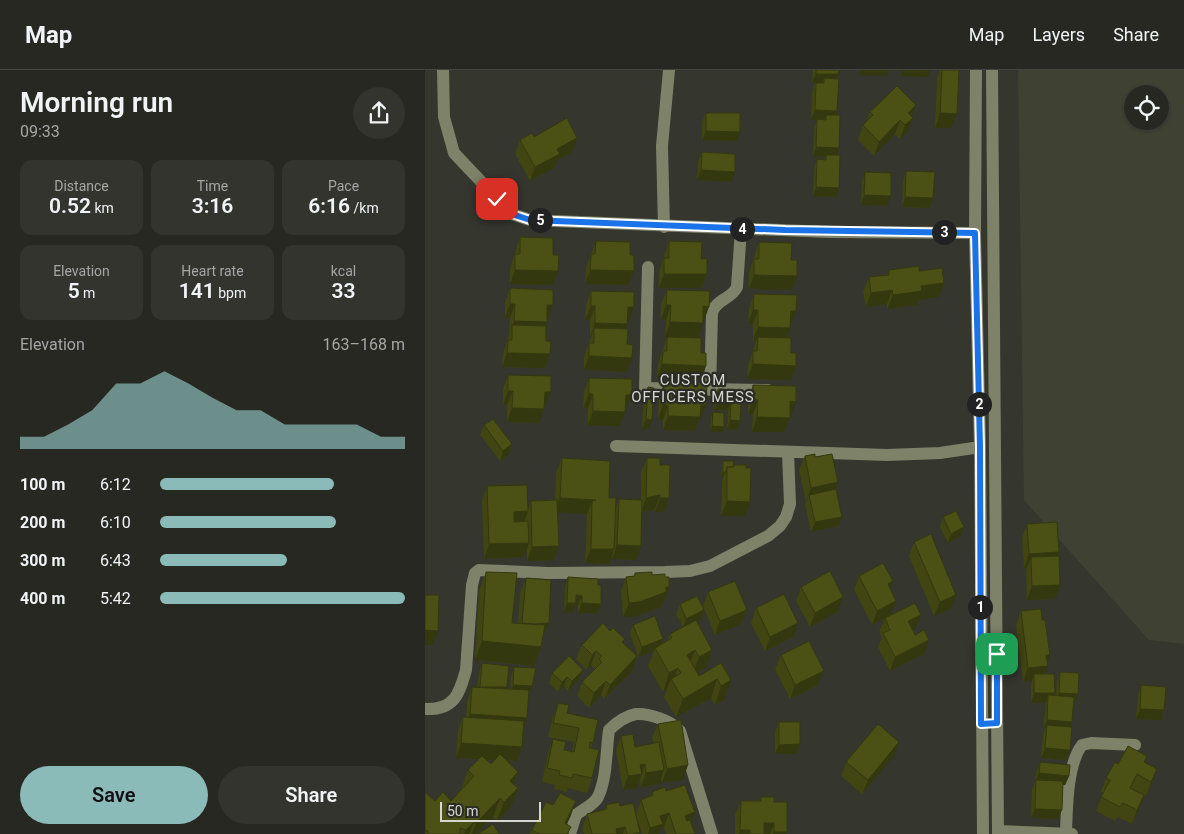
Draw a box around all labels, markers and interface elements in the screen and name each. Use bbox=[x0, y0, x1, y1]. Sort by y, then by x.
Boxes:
text: Map bbox=[25, 21, 72, 49]
text: Map bbox=[969, 24, 1004, 45]
text: Layers bbox=[1032, 24, 1085, 45]
text: Share bbox=[1113, 24, 1159, 45]
map controls bbox=[1124, 85, 1169, 130]
button: locate bbox=[1124, 85, 1169, 130]
text: Morning run bbox=[20, 86, 173, 119]
button: share bbox=[353, 87, 405, 139]
text: 09:33 bbox=[20, 122, 60, 141]
text: Distance bbox=[54, 178, 109, 194]
text: Time bbox=[197, 178, 228, 194]
text: Pace bbox=[328, 178, 359, 194]
pin bbox=[476, 178, 518, 220]
icon: check bbox=[483, 185, 511, 213]
text: 0.52 bbox=[49, 194, 91, 218]
text: 3:16 bbox=[192, 194, 233, 218]
text: 6:16 bbox=[308, 194, 350, 218]
text: km bbox=[91, 200, 114, 216]
text: /km bbox=[350, 200, 379, 216]
pin: 5 bbox=[527, 208, 553, 232]
text: 5 bbox=[536, 212, 545, 228]
pin: 4 bbox=[729, 216, 755, 242]
pin: 3 bbox=[931, 220, 957, 244]
text: 4 bbox=[738, 221, 747, 237]
text: 3 bbox=[940, 224, 949, 240]
text: Elevation bbox=[53, 263, 110, 279]
text: Heart rate bbox=[181, 263, 244, 279]
text: kcal bbox=[331, 263, 356, 279]
text: 5 bbox=[68, 279, 80, 303]
text: 141 bbox=[179, 279, 215, 303]
text: 33 bbox=[332, 279, 356, 303]
text: m bbox=[80, 285, 95, 301]
text: bpm bbox=[215, 285, 246, 301]
text: Elevation bbox=[20, 335, 85, 354]
text: 163–168 m bbox=[323, 335, 405, 354]
district label: CUSTOM OFFICERS MESS bbox=[631, 371, 755, 406]
pin: 2 bbox=[967, 392, 991, 416]
text: 2 bbox=[975, 396, 984, 412]
text: 100 m bbox=[20, 475, 65, 494]
text: 6:12 bbox=[100, 475, 131, 494]
text: 200 m bbox=[20, 513, 65, 532]
text: 6:10 bbox=[100, 513, 131, 532]
text: 300 m bbox=[20, 551, 65, 570]
text: 6:43 bbox=[100, 551, 131, 570]
text: 400 m bbox=[20, 589, 65, 608]
text: 5:42 bbox=[100, 589, 131, 608]
pin: 1 bbox=[967, 594, 993, 620]
text: 1 bbox=[976, 599, 985, 615]
pin bbox=[976, 633, 1018, 675]
icon: arrive bbox=[983, 640, 1011, 668]
button: Save bbox=[20, 766, 208, 824]
button: Share bbox=[218, 766, 405, 824]
scale bar bbox=[440, 799, 541, 822]
text: 50 m bbox=[447, 803, 479, 819]

